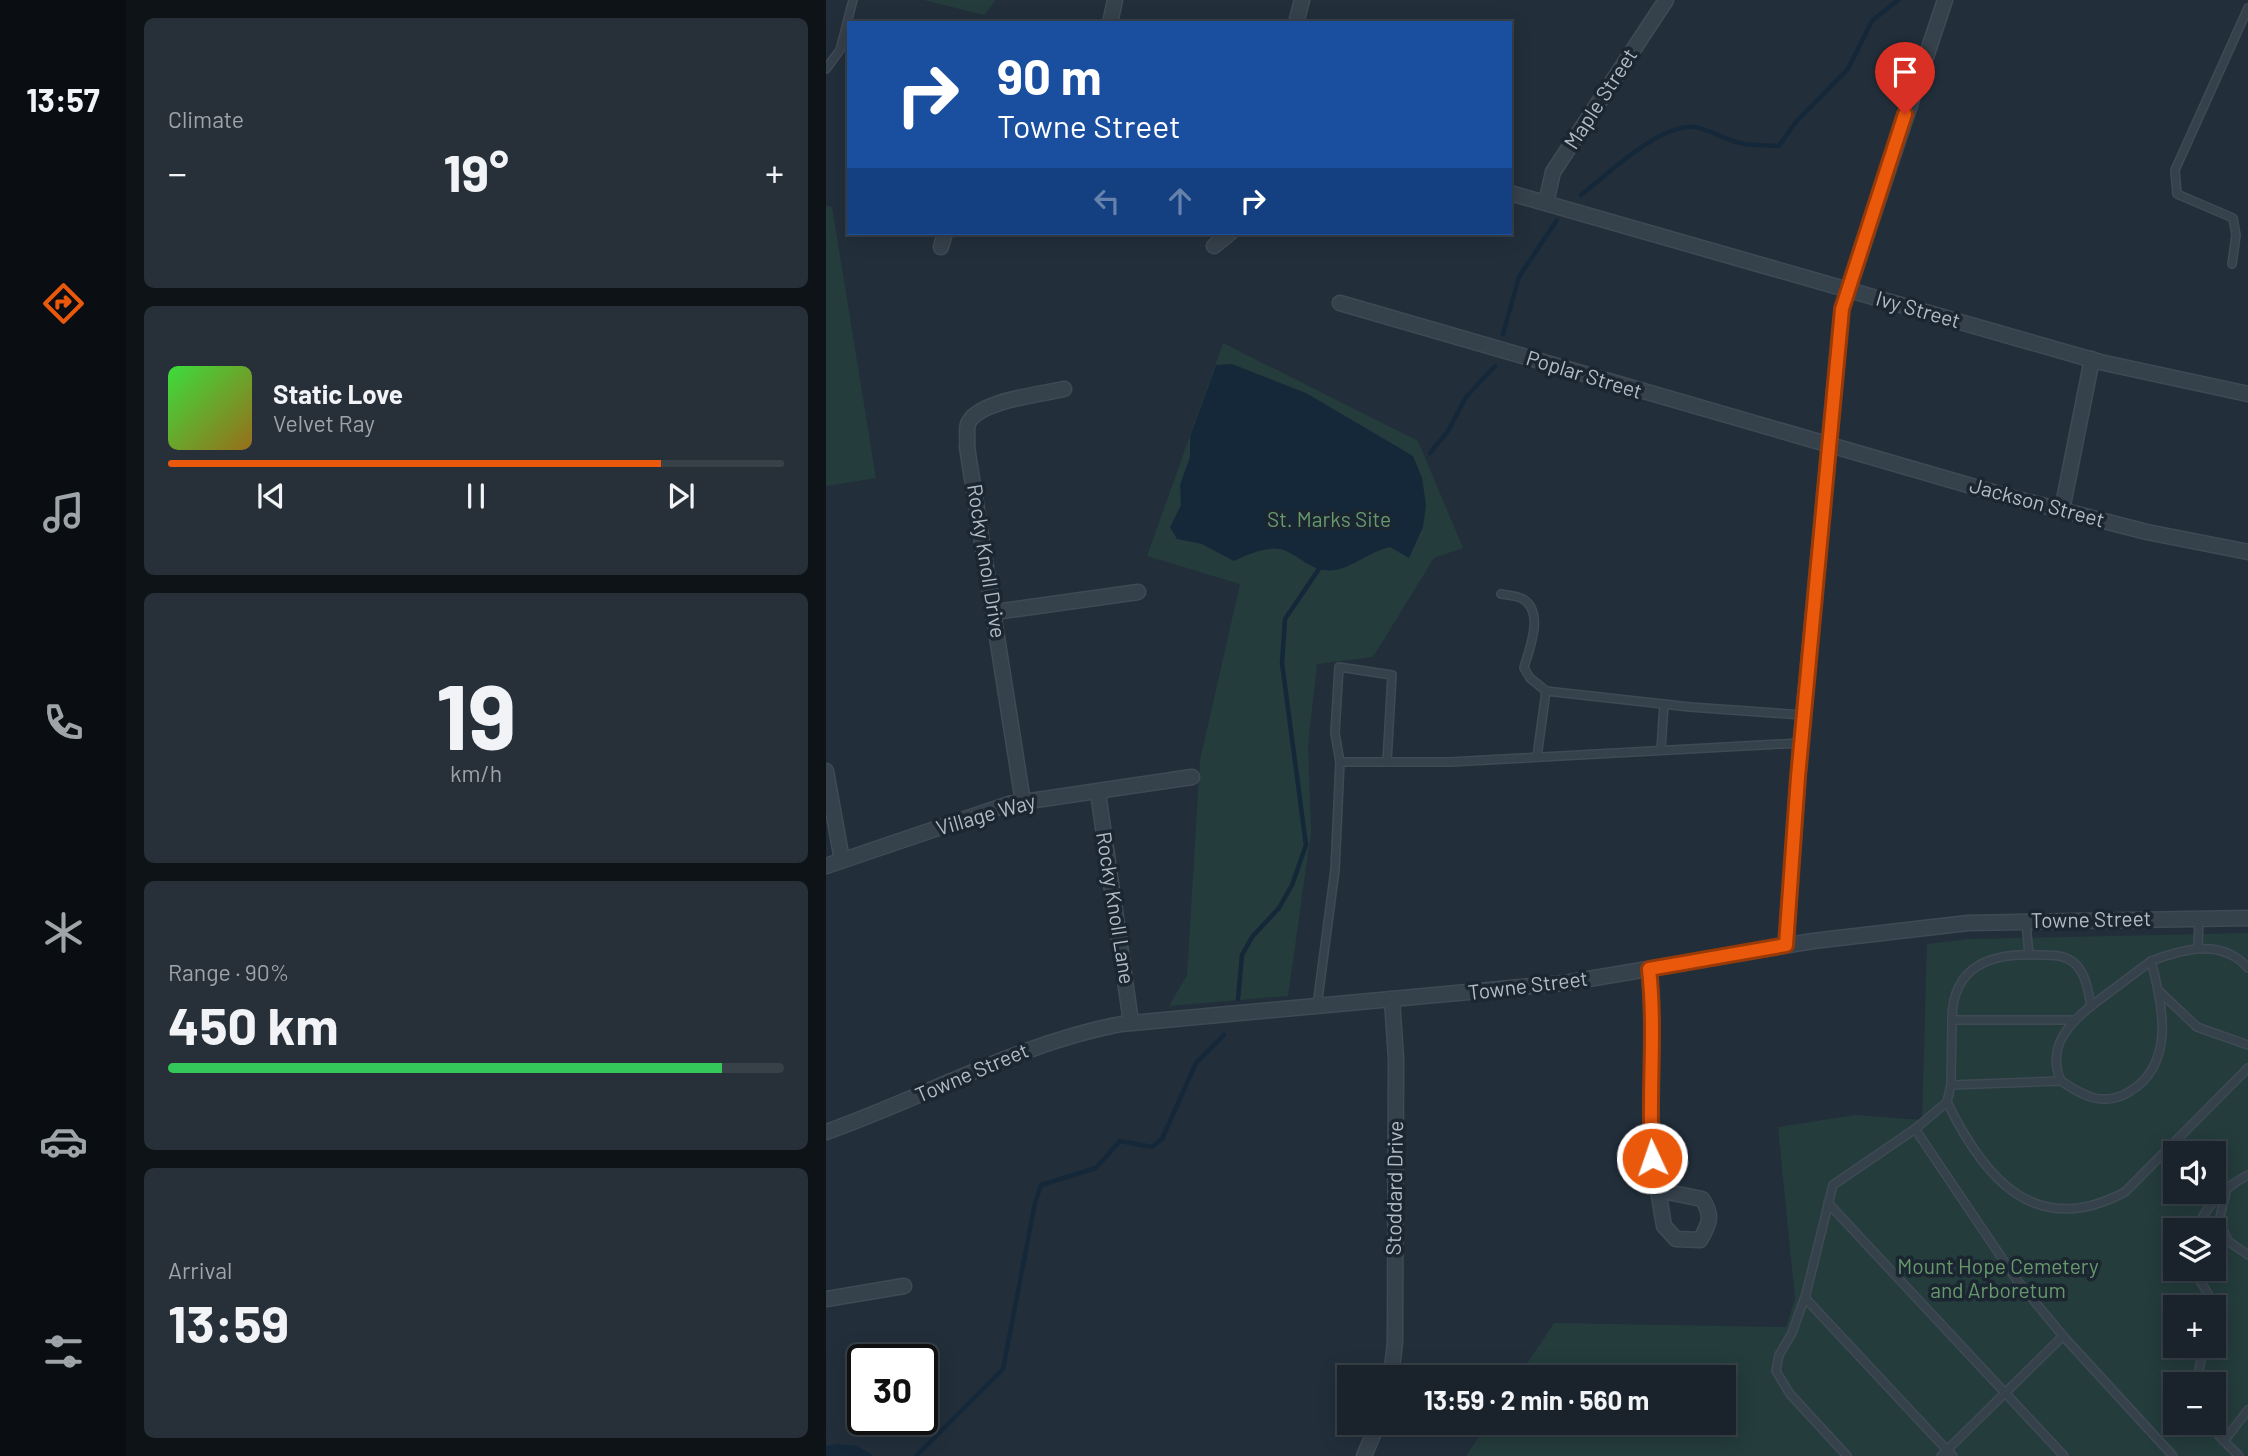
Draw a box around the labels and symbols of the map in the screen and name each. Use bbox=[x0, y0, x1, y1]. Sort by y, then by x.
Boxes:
pin bbox=[1875, 42, 1935, 114]
street label: Maple Street bbox=[1558, 43, 1642, 153]
street label: Ivy Street bbox=[1873, 285, 1963, 333]
street label: Poplar Street bbox=[1523, 344, 1645, 403]
street label: Jackson Street bbox=[1967, 472, 2108, 532]
street label: Rocky Knoll Drive bbox=[963, 482, 1012, 640]
park label: St. Marks Site bbox=[1267, 506, 1391, 531]
street label: Village Way bbox=[933, 787, 1039, 840]
street label: Rocky Knoll Lane bbox=[1092, 830, 1141, 986]
street label: Towne Street bbox=[2030, 905, 2151, 932]
street label: Towne Street bbox=[1466, 965, 1589, 1004]
street label: Towne Street bbox=[911, 1037, 1032, 1107]
street label: Stoddard Drive bbox=[1380, 1120, 1407, 1256]
position arrow bbox=[1615, 1121, 1689, 1195]
park label: Mount Hope Cemetery and Arboretum bbox=[1897, 1253, 2099, 1302]
speed limit sign: 30 bbox=[847, 1344, 938, 1435]

